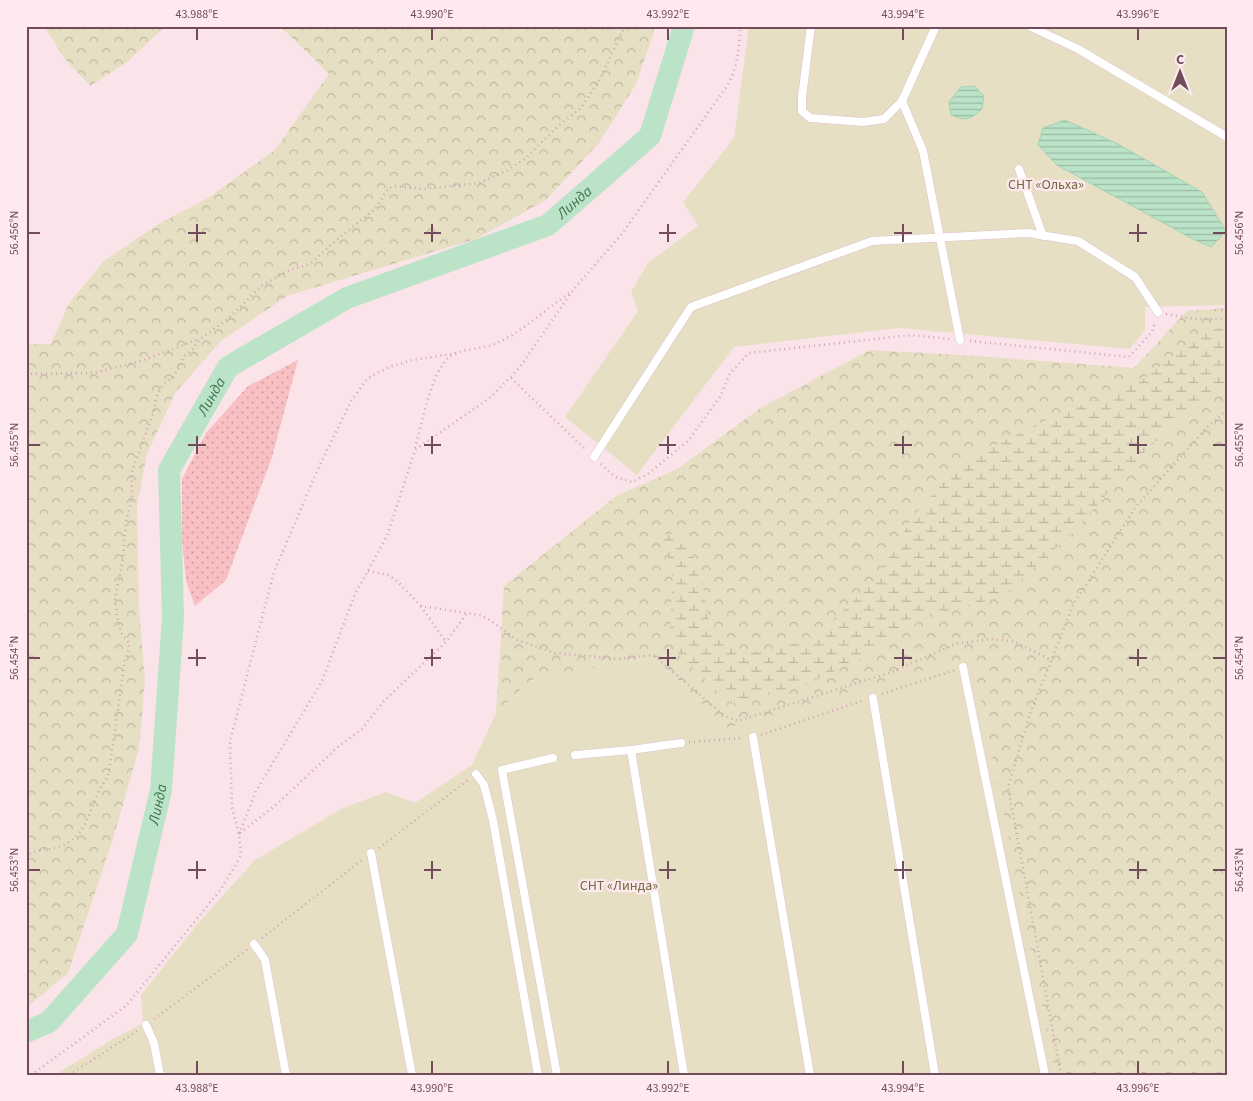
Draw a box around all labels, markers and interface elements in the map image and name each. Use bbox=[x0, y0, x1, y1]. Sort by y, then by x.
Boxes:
text: 43.988°E bbox=[175, 6, 219, 23]
text: 43.990°E bbox=[410, 6, 454, 23]
text: 43.992°E bbox=[646, 6, 690, 23]
text: 43.994°E bbox=[881, 6, 925, 23]
text: 43.996°E bbox=[1116, 6, 1160, 23]
north arrow bbox=[1156, 48, 1206, 98]
text: С bbox=[1176, 50, 1184, 70]
park label: СНТ «Ольха» bbox=[1008, 175, 1084, 195]
water label: Линда bbox=[551, 181, 597, 225]
text: 56.456°N bbox=[6, 211, 23, 255]
text: 56.456°N bbox=[1231, 211, 1248, 255]
water label: Линда bbox=[192, 374, 231, 420]
text: 56.455°N bbox=[6, 423, 23, 467]
text: 56.455°N bbox=[1231, 423, 1248, 467]
text: 56.454°N bbox=[6, 636, 23, 680]
text: 56.454°N bbox=[1231, 636, 1248, 680]
water label: Линда bbox=[143, 783, 172, 828]
text: 56.453°N bbox=[6, 848, 23, 892]
text: 56.453°N bbox=[1231, 848, 1248, 892]
park label: СНТ «Линда» bbox=[580, 876, 658, 896]
text: 43.988°E bbox=[175, 1080, 219, 1097]
text: 43.990°E bbox=[410, 1080, 454, 1097]
text: 43.992°E bbox=[646, 1080, 690, 1097]
text: 43.994°E bbox=[881, 1080, 925, 1097]
text: 43.996°E bbox=[1116, 1080, 1160, 1097]

